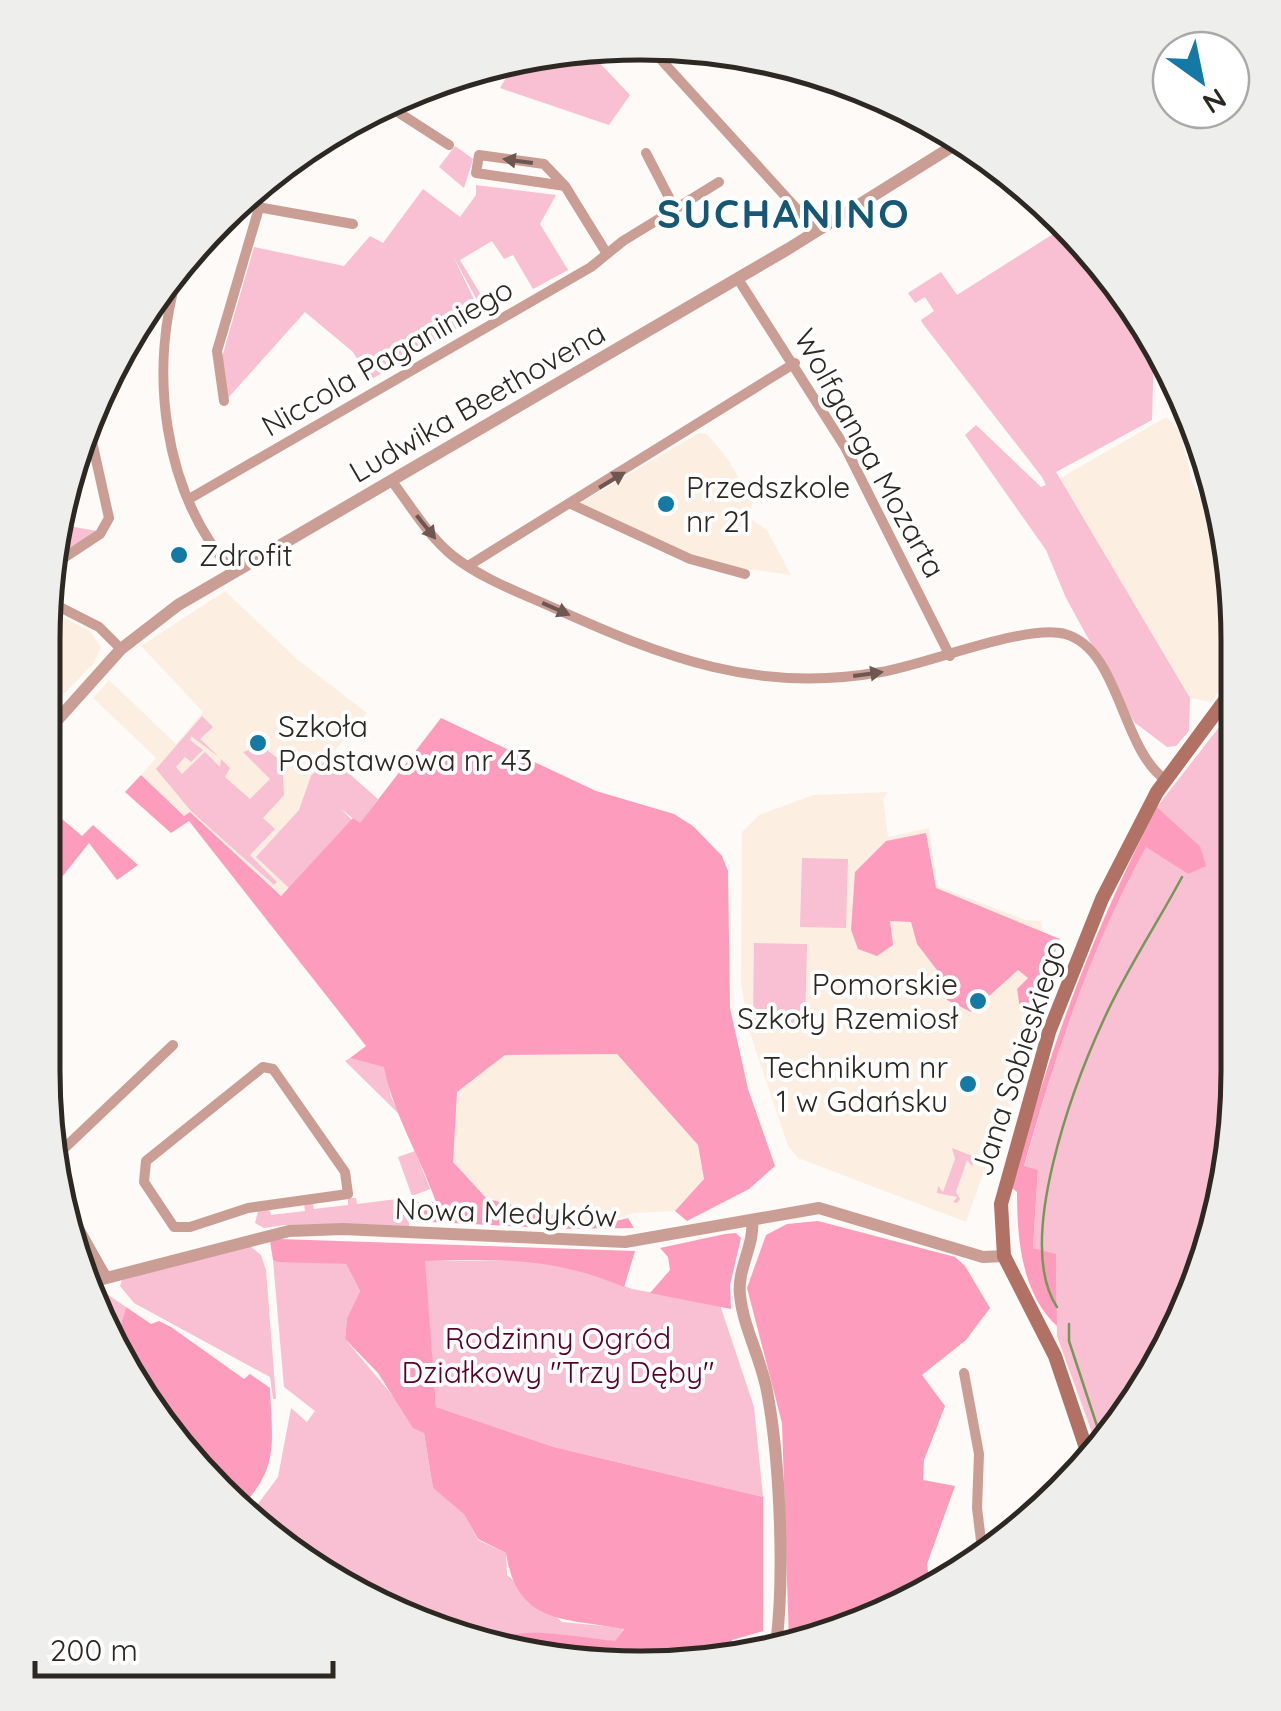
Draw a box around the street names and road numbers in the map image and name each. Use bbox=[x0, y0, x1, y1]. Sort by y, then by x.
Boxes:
street label: Niccola Paganiniego bbox=[255, 270, 519, 444]
street label: Ludwika Beethovena bbox=[342, 313, 612, 491]
street label: Wolfganga Mozarta bbox=[786, 322, 954, 584]
street label: Jana Sobieskiego bbox=[962, 936, 1074, 1180]
street label: Nowa Medyków bbox=[394, 1189, 618, 1235]

